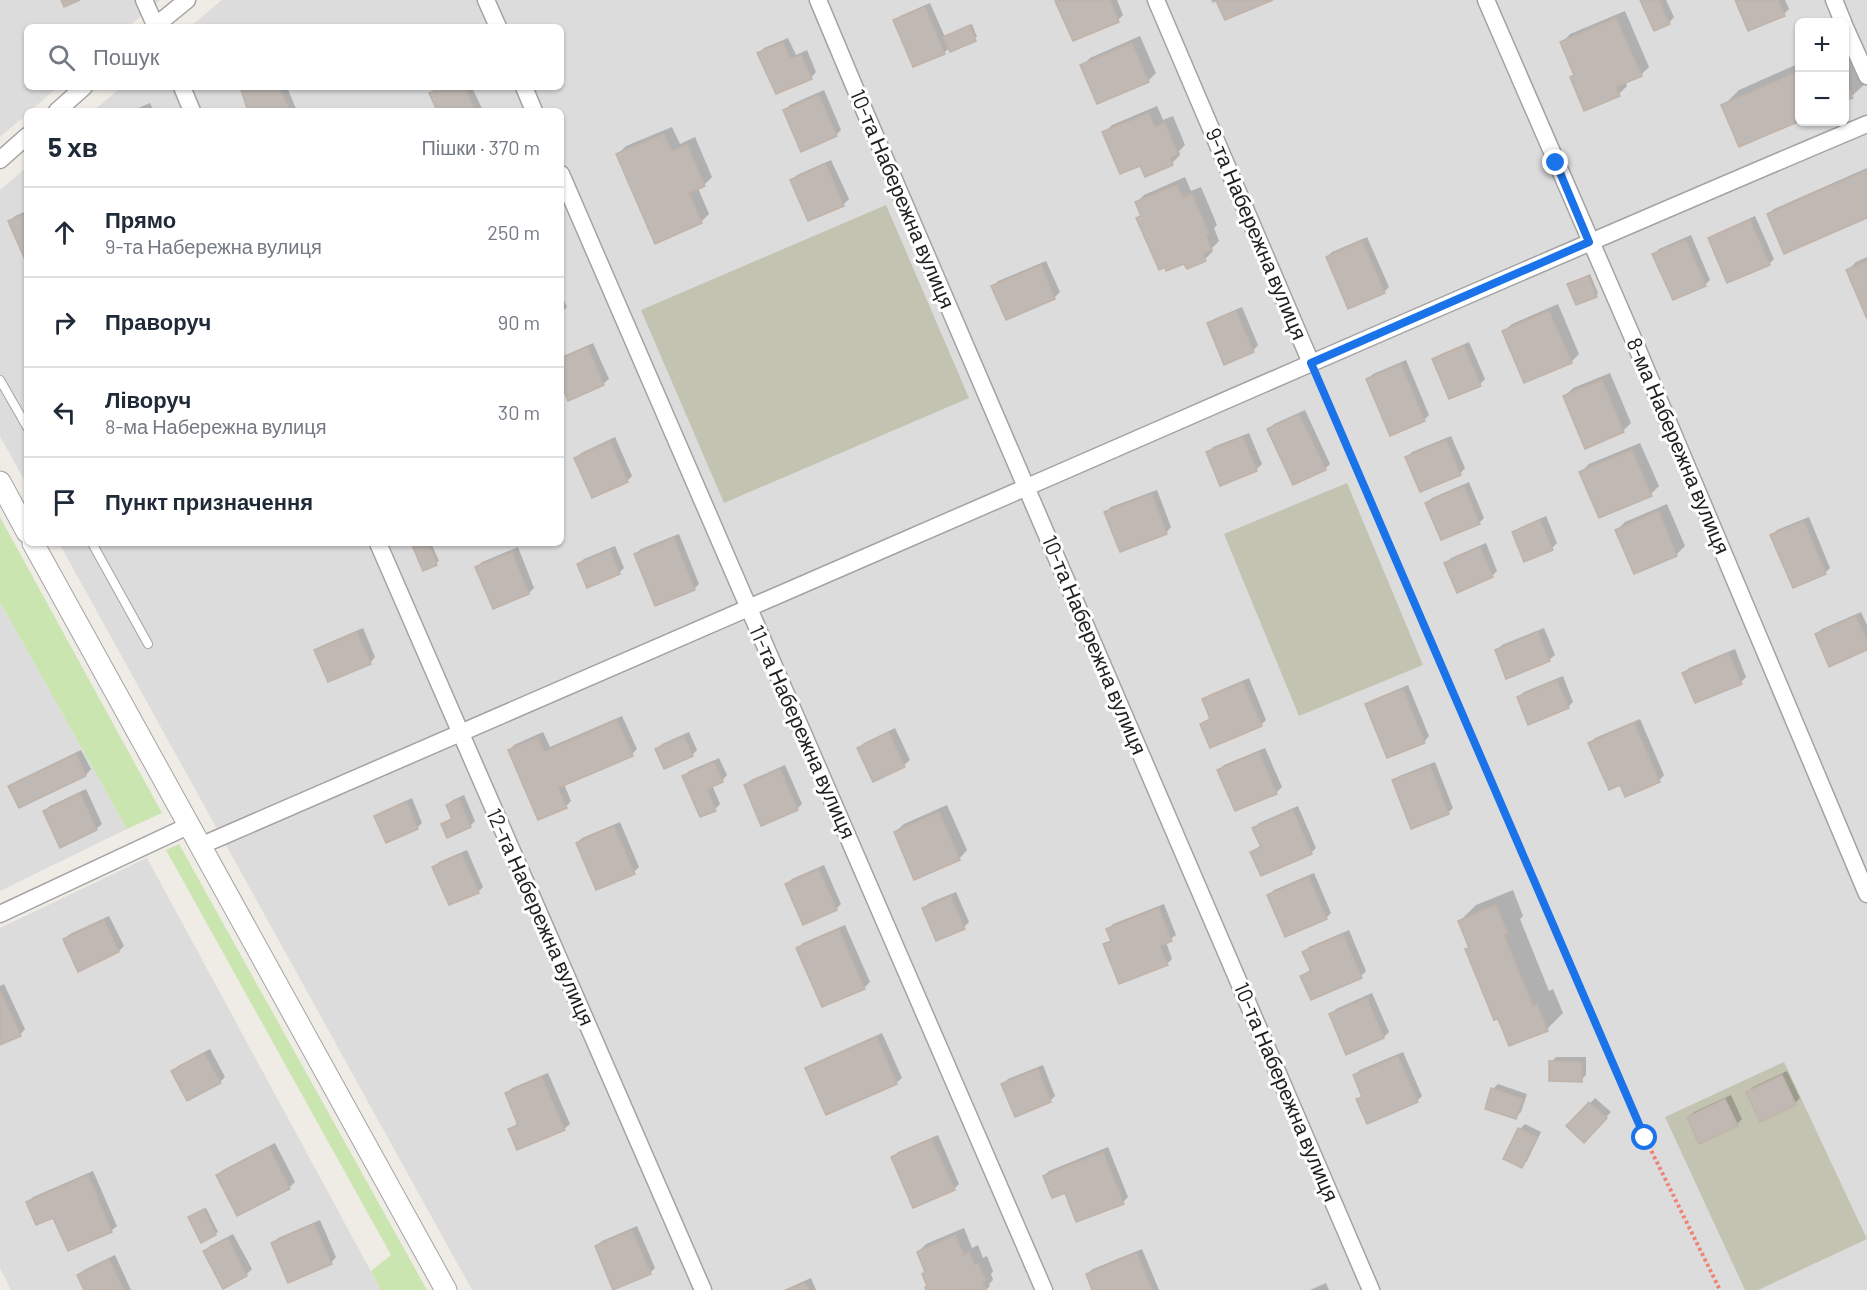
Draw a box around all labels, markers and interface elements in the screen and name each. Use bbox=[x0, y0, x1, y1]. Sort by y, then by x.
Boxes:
map controls bbox=[1795, 18, 1849, 126]
button: + bbox=[1795, 18, 1849, 72]
search box bbox=[24, 24, 564, 90]
icon: search bbox=[45, 41, 78, 74]
text: Пошук bbox=[93, 43, 159, 69]
button: − bbox=[1795, 72, 1849, 126]
street label: 10-та Набережна вулиця bbox=[846, 85, 961, 312]
street label: 9-та Набережна вулиця bbox=[1201, 124, 1313, 343]
text: 5 хв bbox=[48, 131, 98, 162]
text: Пішки · 370 m bbox=[421, 135, 540, 159]
route end bbox=[1542, 149, 1568, 175]
text: Прямо bbox=[105, 206, 176, 232]
icon: ahead bbox=[48, 216, 81, 249]
text: 250 m bbox=[487, 220, 540, 244]
text: 9-та Набережна вулиця bbox=[105, 234, 322, 258]
icon: right bbox=[48, 306, 81, 339]
text: Праворуч bbox=[105, 308, 211, 334]
text: 90 m bbox=[498, 310, 540, 334]
street label: 8-ма Набережна вулиця bbox=[1622, 333, 1736, 557]
text: Ліворуч bbox=[105, 386, 191, 412]
icon: left bbox=[48, 396, 81, 429]
text: 30 m bbox=[498, 400, 540, 424]
text: 8-ма Набережна вулиця bbox=[105, 414, 327, 438]
icon: arrive bbox=[48, 486, 81, 519]
text: Пункт призначення bbox=[105, 488, 313, 514]
street label: 10-та Набережна вулиця bbox=[1038, 531, 1153, 758]
street label: 11-та Набережна вулиця bbox=[745, 621, 862, 842]
street label: 12-та Набережна вулиця bbox=[482, 804, 601, 1029]
street label: 10-та Набережна вулиця bbox=[1230, 978, 1345, 1205]
route start bbox=[1631, 1124, 1657, 1150]

